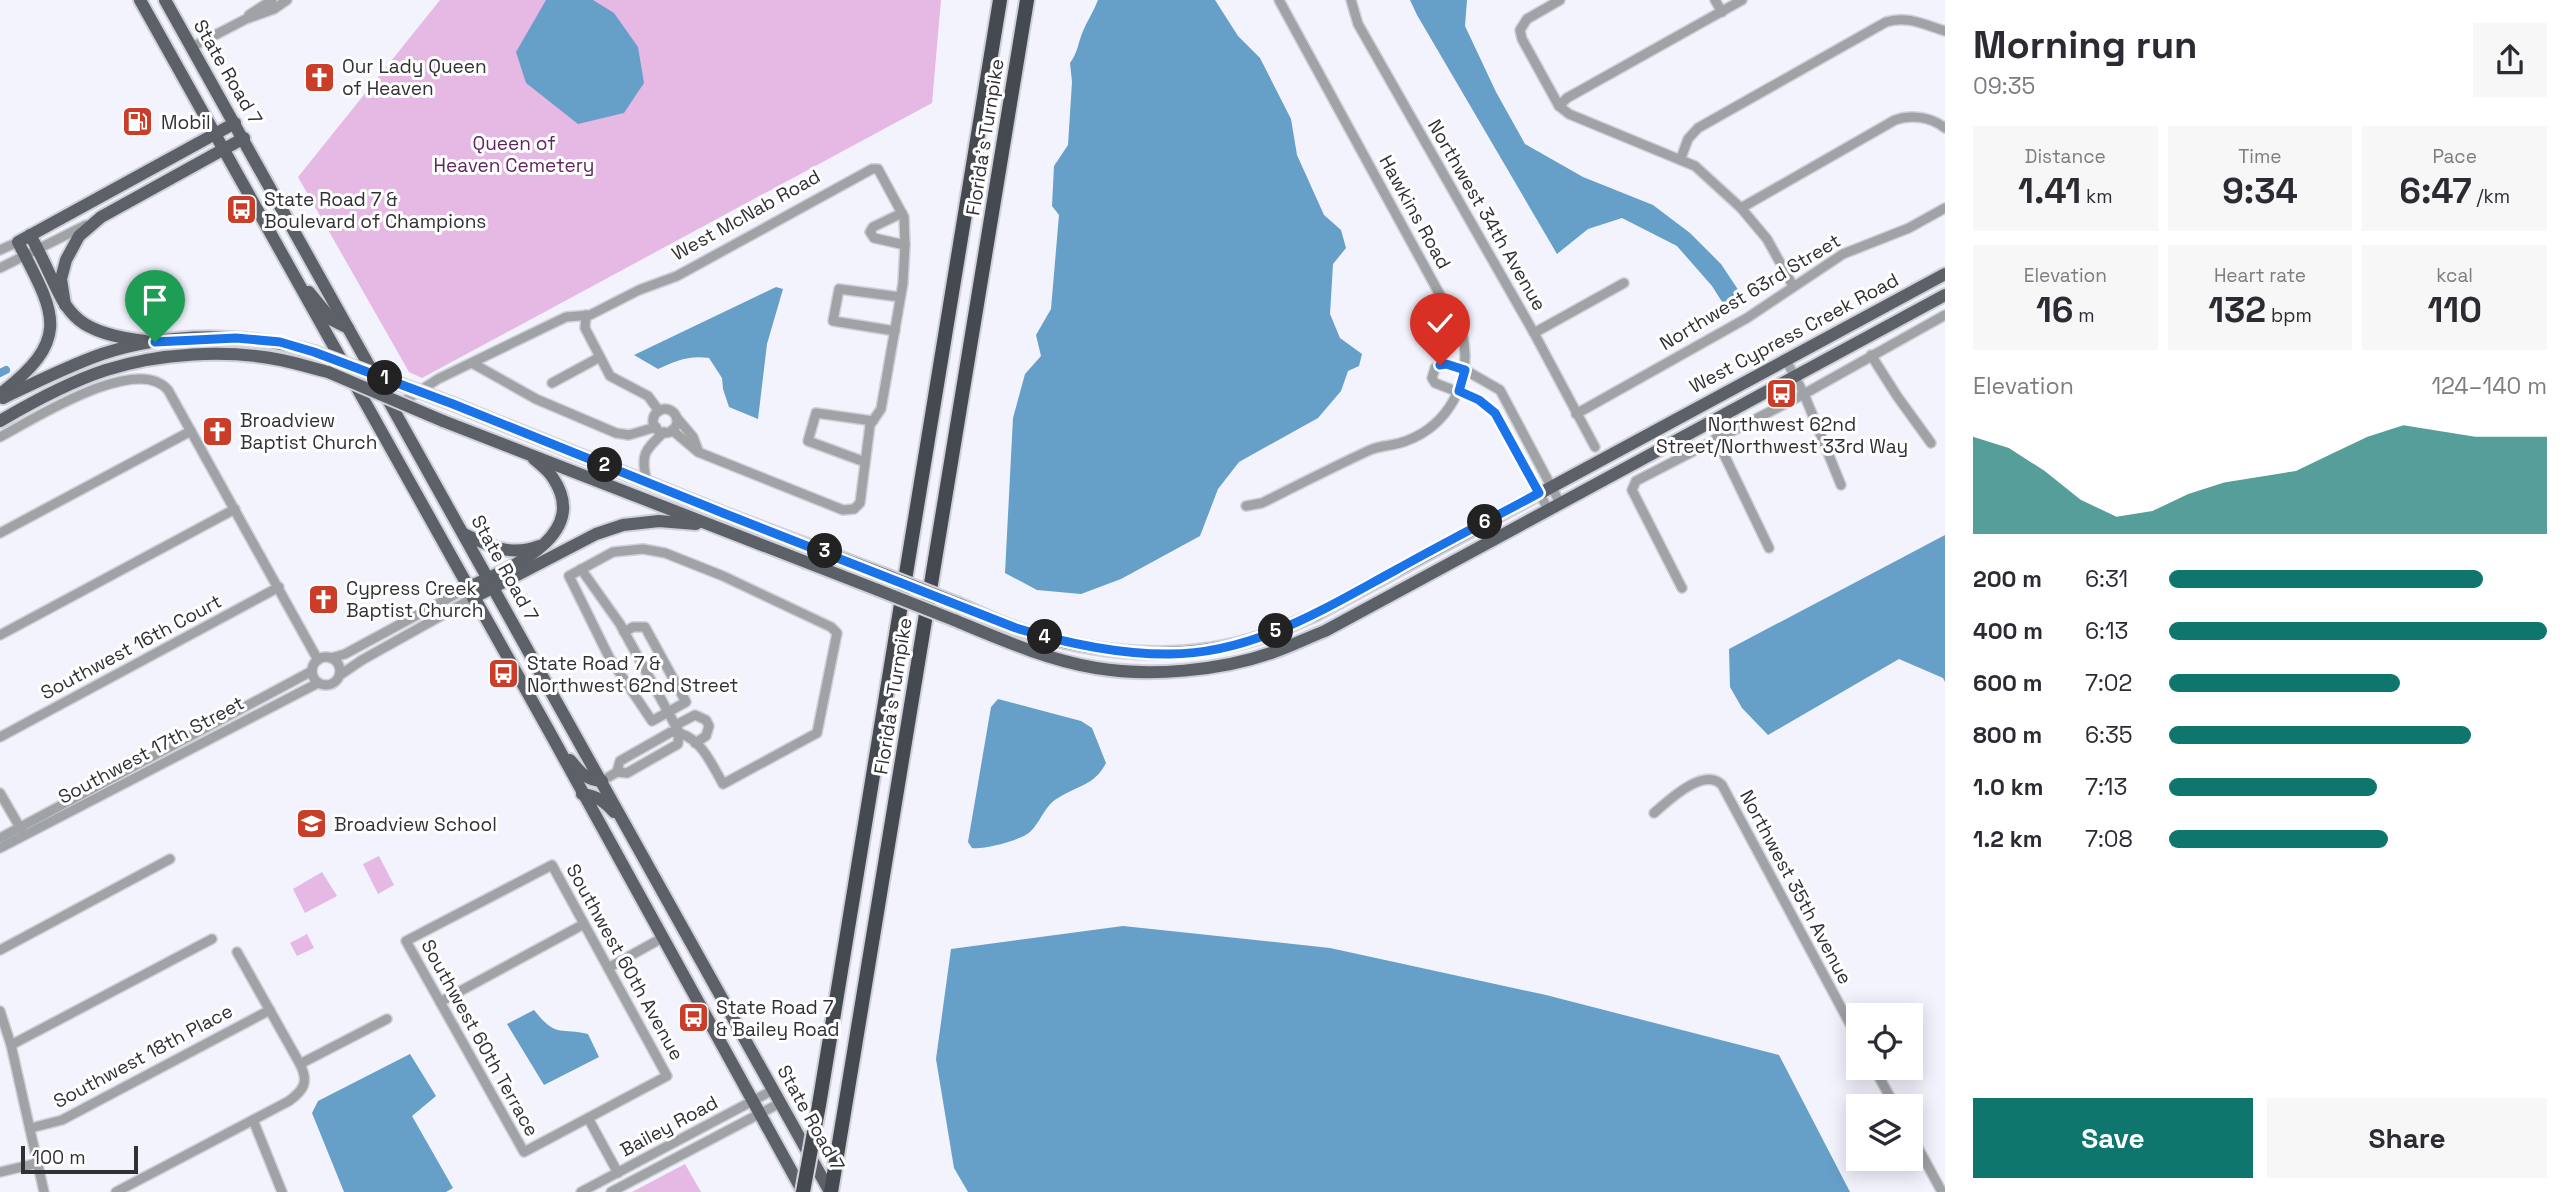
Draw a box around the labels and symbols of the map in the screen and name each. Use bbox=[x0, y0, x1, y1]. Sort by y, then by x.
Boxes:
street label: State Road 7 bbox=[188, 15, 268, 129]
place label: Our Lady Queen of Heaven bbox=[342, 54, 487, 101]
street label: Florida's Turnpike bbox=[960, 57, 1010, 217]
church icon: Our Lady Queen of Heaven bbox=[302, 60, 336, 94]
fuel station icon: Mobil bbox=[121, 105, 155, 139]
place label: Mobil bbox=[161, 110, 211, 135]
street label: Northwest 34th Avenue bbox=[1422, 115, 1552, 315]
park label: Queen of Heaven Cemetery bbox=[434, 131, 594, 178]
street label: Hawkins Road bbox=[1373, 151, 1457, 273]
street label: West McNab Road bbox=[667, 164, 825, 266]
place label: State Road 7 & Boulevard of Champions bbox=[264, 187, 486, 234]
bus stop icon: State Road 7 & Boulevard of Champions bbox=[224, 193, 258, 227]
street label: Northwest 63rd Street bbox=[1655, 228, 1845, 356]
street label: West Cypress Creek Road bbox=[1685, 267, 1903, 399]
pin bbox=[125, 270, 185, 342]
pin bbox=[1410, 293, 1470, 365]
pin: 1 bbox=[368, 360, 402, 396]
bus stop icon: Northwest 62nd Street/Northwest 33rd Way bbox=[1765, 376, 1799, 410]
place label: Broadview Baptist Church bbox=[240, 408, 377, 455]
place label: Northwest 62nd Street/Northwest 33rd Way bbox=[1656, 412, 1908, 459]
church icon: Broadview Baptist Church bbox=[200, 414, 234, 448]
pin: 2 bbox=[588, 448, 622, 482]
pin: 6 bbox=[1468, 504, 1502, 540]
street label: State Road 7 bbox=[466, 511, 545, 626]
pin: 3 bbox=[808, 534, 842, 568]
place label: Cypress Creek Baptist Church bbox=[346, 576, 483, 623]
church icon: Cypress Creek Baptist Church bbox=[306, 582, 340, 616]
street label: Southwest 16th Court bbox=[36, 589, 226, 705]
pin: 5 bbox=[1258, 614, 1294, 648]
street label: Florida's Turnpike bbox=[868, 616, 918, 776]
pin: 4 bbox=[1028, 620, 1062, 654]
place label: State Road 7 & Northwest 62nd Street bbox=[527, 651, 738, 698]
bus stop icon: State Road 7 & Northwest 62nd Street bbox=[487, 657, 521, 691]
street label: Southwest 17th Street bbox=[54, 690, 248, 810]
street label: Northwest 35th Avenue bbox=[1734, 786, 1858, 988]
school or university icon: Broadview School bbox=[294, 807, 328, 841]
place label: Broadview School bbox=[334, 812, 497, 837]
street label: Southwest 60th Avenue bbox=[561, 859, 689, 1065]
street label: Southwest 60th Terrace bbox=[415, 935, 545, 1141]
place label: State Road 7 & Bailey Road bbox=[716, 995, 840, 1042]
street label: Southwest 18th Place bbox=[49, 998, 237, 1114]
bus stop icon: State Road 7 & Bailey Road bbox=[676, 1001, 710, 1035]
street label: State Road 7 bbox=[772, 1061, 851, 1176]
street label: Bailey Road bbox=[616, 1090, 722, 1162]
scale bar bbox=[21, 1143, 138, 1175]

